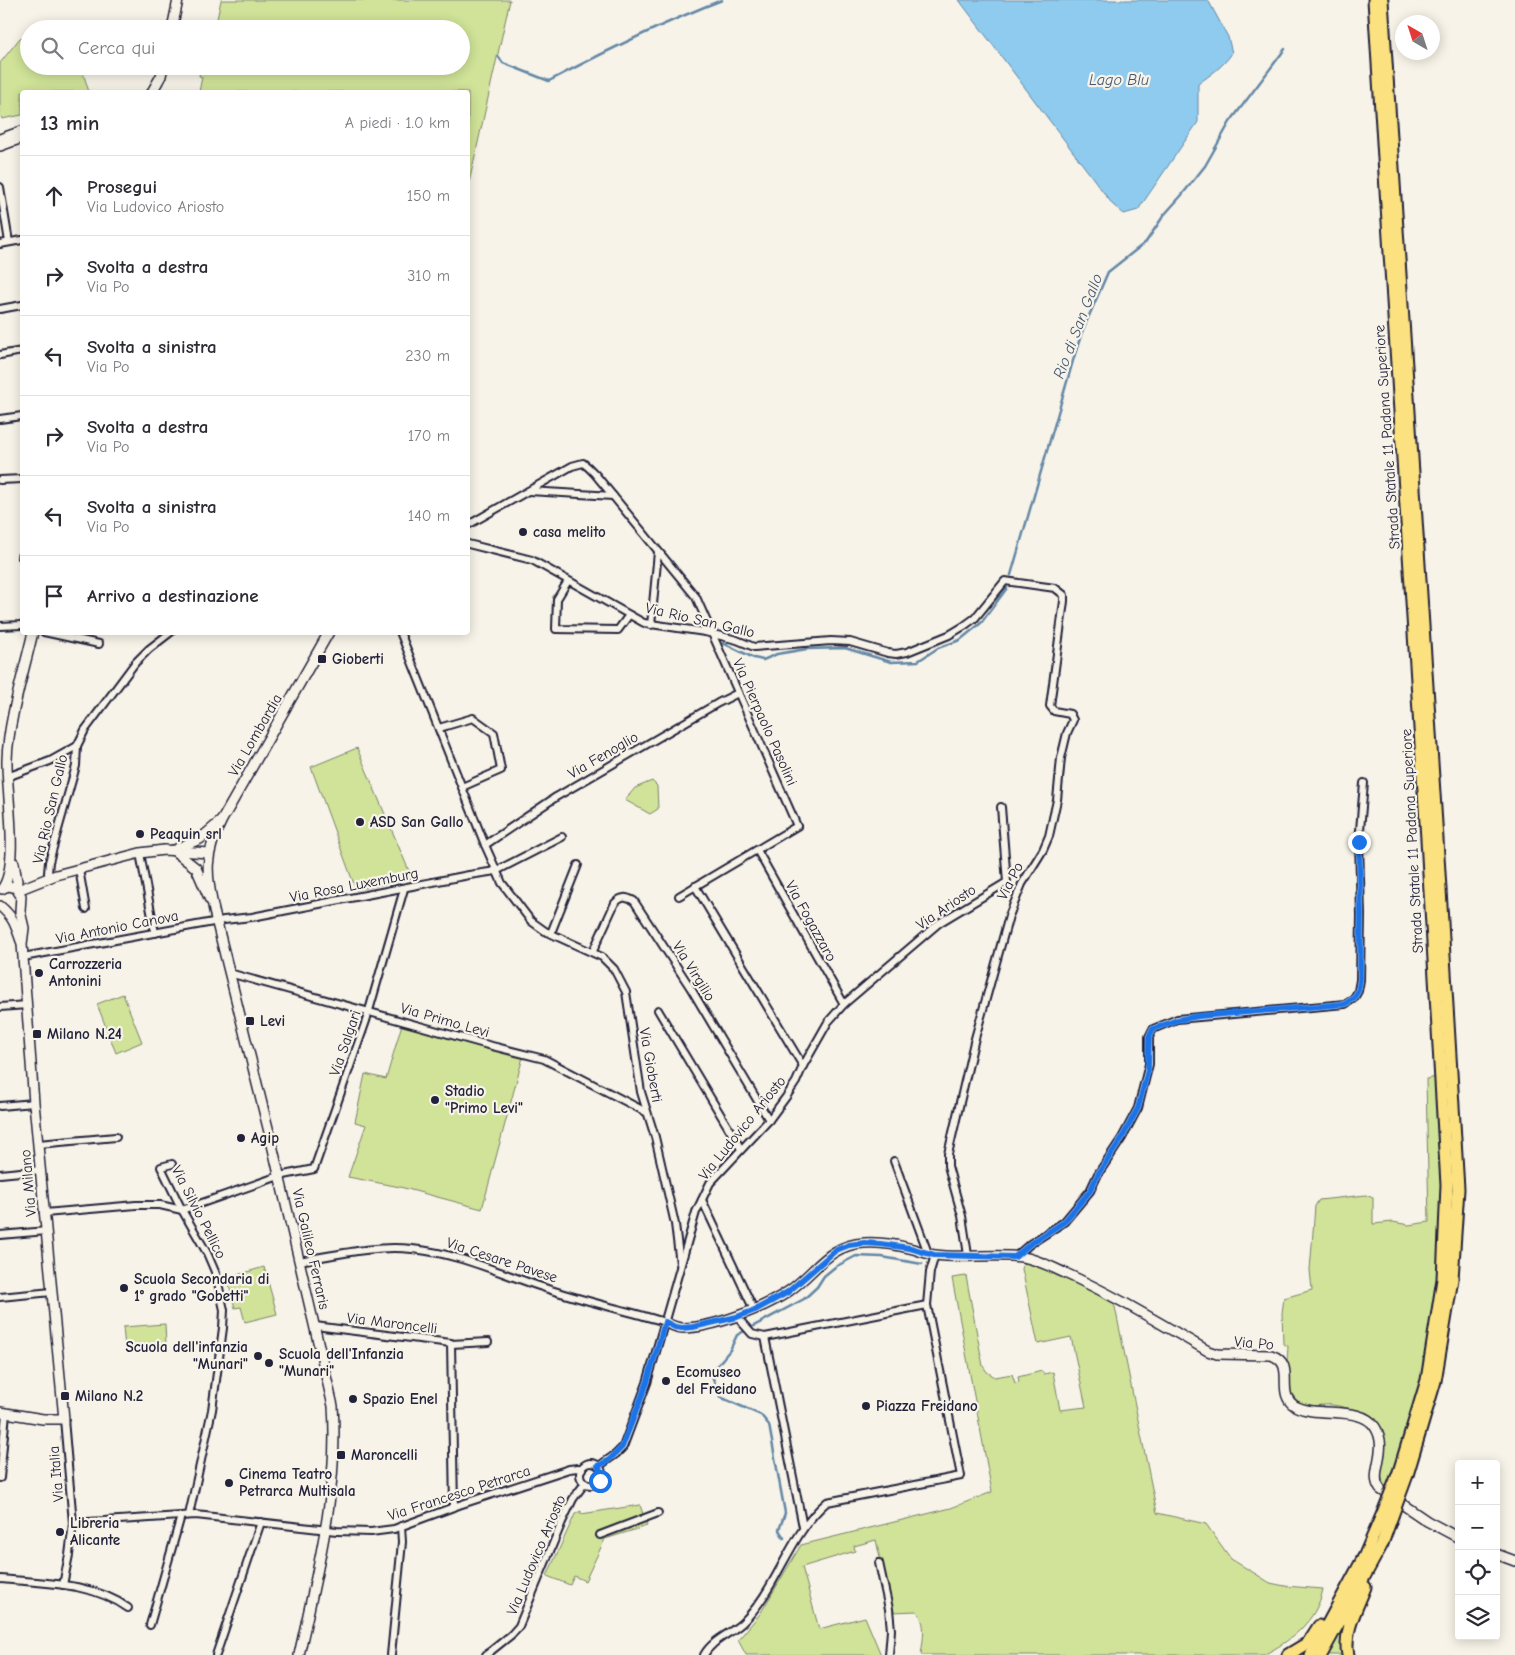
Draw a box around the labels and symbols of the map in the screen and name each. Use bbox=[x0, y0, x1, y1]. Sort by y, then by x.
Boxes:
north arrow bbox=[1395, 15, 1440, 60]
water label: Lago Blu bbox=[1089, 71, 1149, 89]
water label: Rio di San Gallo bbox=[1050, 271, 1106, 381]
street label: Strada Statale 11 Padana Superiore bbox=[1370, 324, 1404, 550]
place label: casa melito bbox=[533, 523, 606, 541]
marker: casa melito bbox=[517, 526, 529, 538]
street label: Via Rio San Gallo bbox=[644, 599, 757, 641]
place label: Gioberti bbox=[332, 650, 384, 668]
marker: Gioberti bbox=[316, 653, 328, 665]
street label: Via Pierpaolo Pasolini bbox=[729, 656, 801, 788]
street label: Via Lombardia bbox=[224, 691, 286, 779]
street label: Via Fenoglio bbox=[565, 728, 641, 782]
street label: Strada Statale 11 Padana Superiore bbox=[1397, 728, 1427, 954]
street label: Via Rio San Gallo bbox=[29, 752, 71, 865]
place label: ASD San Gallo bbox=[370, 813, 464, 831]
marker: ASD San Gallo bbox=[354, 816, 366, 828]
place label: Peaquin srl bbox=[150, 825, 222, 843]
marker: Peaquin srl bbox=[134, 828, 146, 840]
route end bbox=[1348, 831, 1371, 854]
street label: Via Po bbox=[993, 859, 1027, 903]
street label: Via Rosa Luxemburg bbox=[288, 864, 420, 906]
street label: Via Fogazzaro bbox=[781, 877, 841, 965]
street label: Via Ariosto bbox=[913, 880, 979, 934]
street label: Via Antonio Canova bbox=[54, 906, 180, 948]
street label: Via Virgilio bbox=[669, 938, 719, 1004]
place label: Carrozzeria Antonini bbox=[49, 955, 122, 990]
marker: Carrozzeria Antonini bbox=[33, 967, 45, 979]
street label: Via Primo Levi bbox=[398, 999, 492, 1041]
street label: Via Salgari bbox=[325, 1008, 365, 1078]
place label: Levi bbox=[260, 1012, 285, 1030]
marker: Levi bbox=[244, 1015, 256, 1027]
place label: Milano N.24 bbox=[47, 1025, 122, 1043]
street label: Via Gioberti bbox=[636, 1026, 666, 1104]
marker: Milano N.24 bbox=[31, 1028, 43, 1040]
street label: Via Ludovico Ariosto bbox=[695, 1072, 790, 1184]
place label: Stadio "Primo Levi" bbox=[445, 1082, 523, 1117]
marker: Stadio "Primo Levi" bbox=[429, 1094, 441, 1106]
place label: Agip bbox=[251, 1129, 279, 1147]
marker: Agip bbox=[235, 1132, 247, 1144]
street label: Via Milano bbox=[16, 1149, 40, 1217]
street label: Via Silvio Pellico bbox=[168, 1162, 230, 1262]
street label: Via Galileo Ferraris bbox=[288, 1187, 334, 1311]
street label: Via Cesare Pavese bbox=[444, 1234, 560, 1287]
place label: Scuola Secondaria di 1° grado "Gobetti" bbox=[134, 1270, 269, 1305]
marker: Scuola Secondaria di 1° grado "Gobetti" bbox=[118, 1282, 130, 1294]
street label: Via Maroncelli bbox=[346, 1309, 438, 1337]
street label: Via Po bbox=[1233, 1332, 1275, 1354]
place label: Scuola dell'infanzia "Munari" bbox=[126, 1338, 248, 1373]
place label: Scuola dell'Infanzia "Munari" bbox=[279, 1345, 404, 1380]
marker: Scuola dell'infanzia "Munari" bbox=[252, 1350, 264, 1362]
marker: Scuola dell'Infanzia "Munari" bbox=[263, 1357, 275, 1369]
place label: Ecomuseo del Freidano bbox=[676, 1363, 757, 1398]
marker: Ecomuseo del Freidano bbox=[660, 1375, 672, 1387]
place label: Milano N.2 bbox=[75, 1387, 143, 1405]
marker: Milano N.2 bbox=[59, 1390, 71, 1402]
place label: Spazio Enel bbox=[363, 1390, 438, 1408]
marker: Spazio Enel bbox=[347, 1393, 359, 1405]
place label: Piazza Freidano bbox=[876, 1397, 978, 1415]
marker: Piazza Freidano bbox=[860, 1400, 872, 1412]
street label: Via Italia bbox=[45, 1445, 67, 1503]
place label: Maroncelli bbox=[351, 1446, 418, 1464]
marker: Maroncelli bbox=[335, 1449, 347, 1461]
street label: Via Francesco Petrarca bbox=[385, 1461, 533, 1525]
place label: Cinema Teatro Petrarca Multisala bbox=[239, 1465, 356, 1500]
route start bbox=[589, 1470, 612, 1493]
marker: Cinema Teatro Petrarca Multisala bbox=[223, 1477, 235, 1489]
street label: Via Ludovico Ariosto bbox=[503, 1492, 569, 1618]
place label: Libreria Alicante bbox=[70, 1514, 120, 1549]
marker: Libreria Alicante bbox=[54, 1526, 66, 1538]

